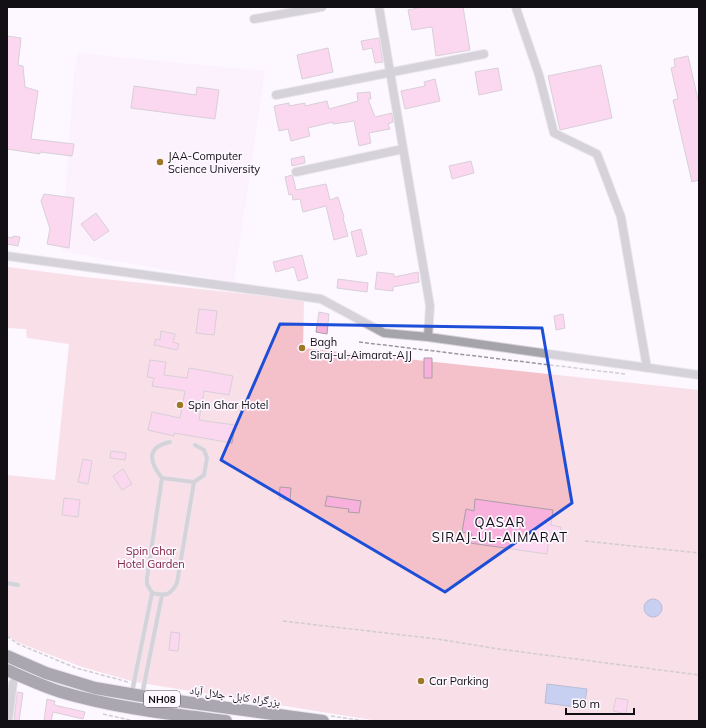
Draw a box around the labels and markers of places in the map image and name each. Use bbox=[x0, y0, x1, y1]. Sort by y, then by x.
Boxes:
place label: JAA-Computer Science University bbox=[168, 149, 260, 176]
marker: JAA-Computer Science University bbox=[155, 157, 165, 167]
place label: Bagh Siraj-ul-Aimarat-AJJ bbox=[310, 335, 412, 362]
marker: Bagh Siraj-ul-Aimarat-AJJ bbox=[297, 343, 307, 353]
place label: Spin Ghar Hotel bbox=[188, 398, 268, 412]
marker: Spin Ghar Hotel bbox=[175, 400, 185, 410]
place label: Car Parking bbox=[429, 674, 489, 688]
marker: Car Parking bbox=[416, 676, 426, 686]

